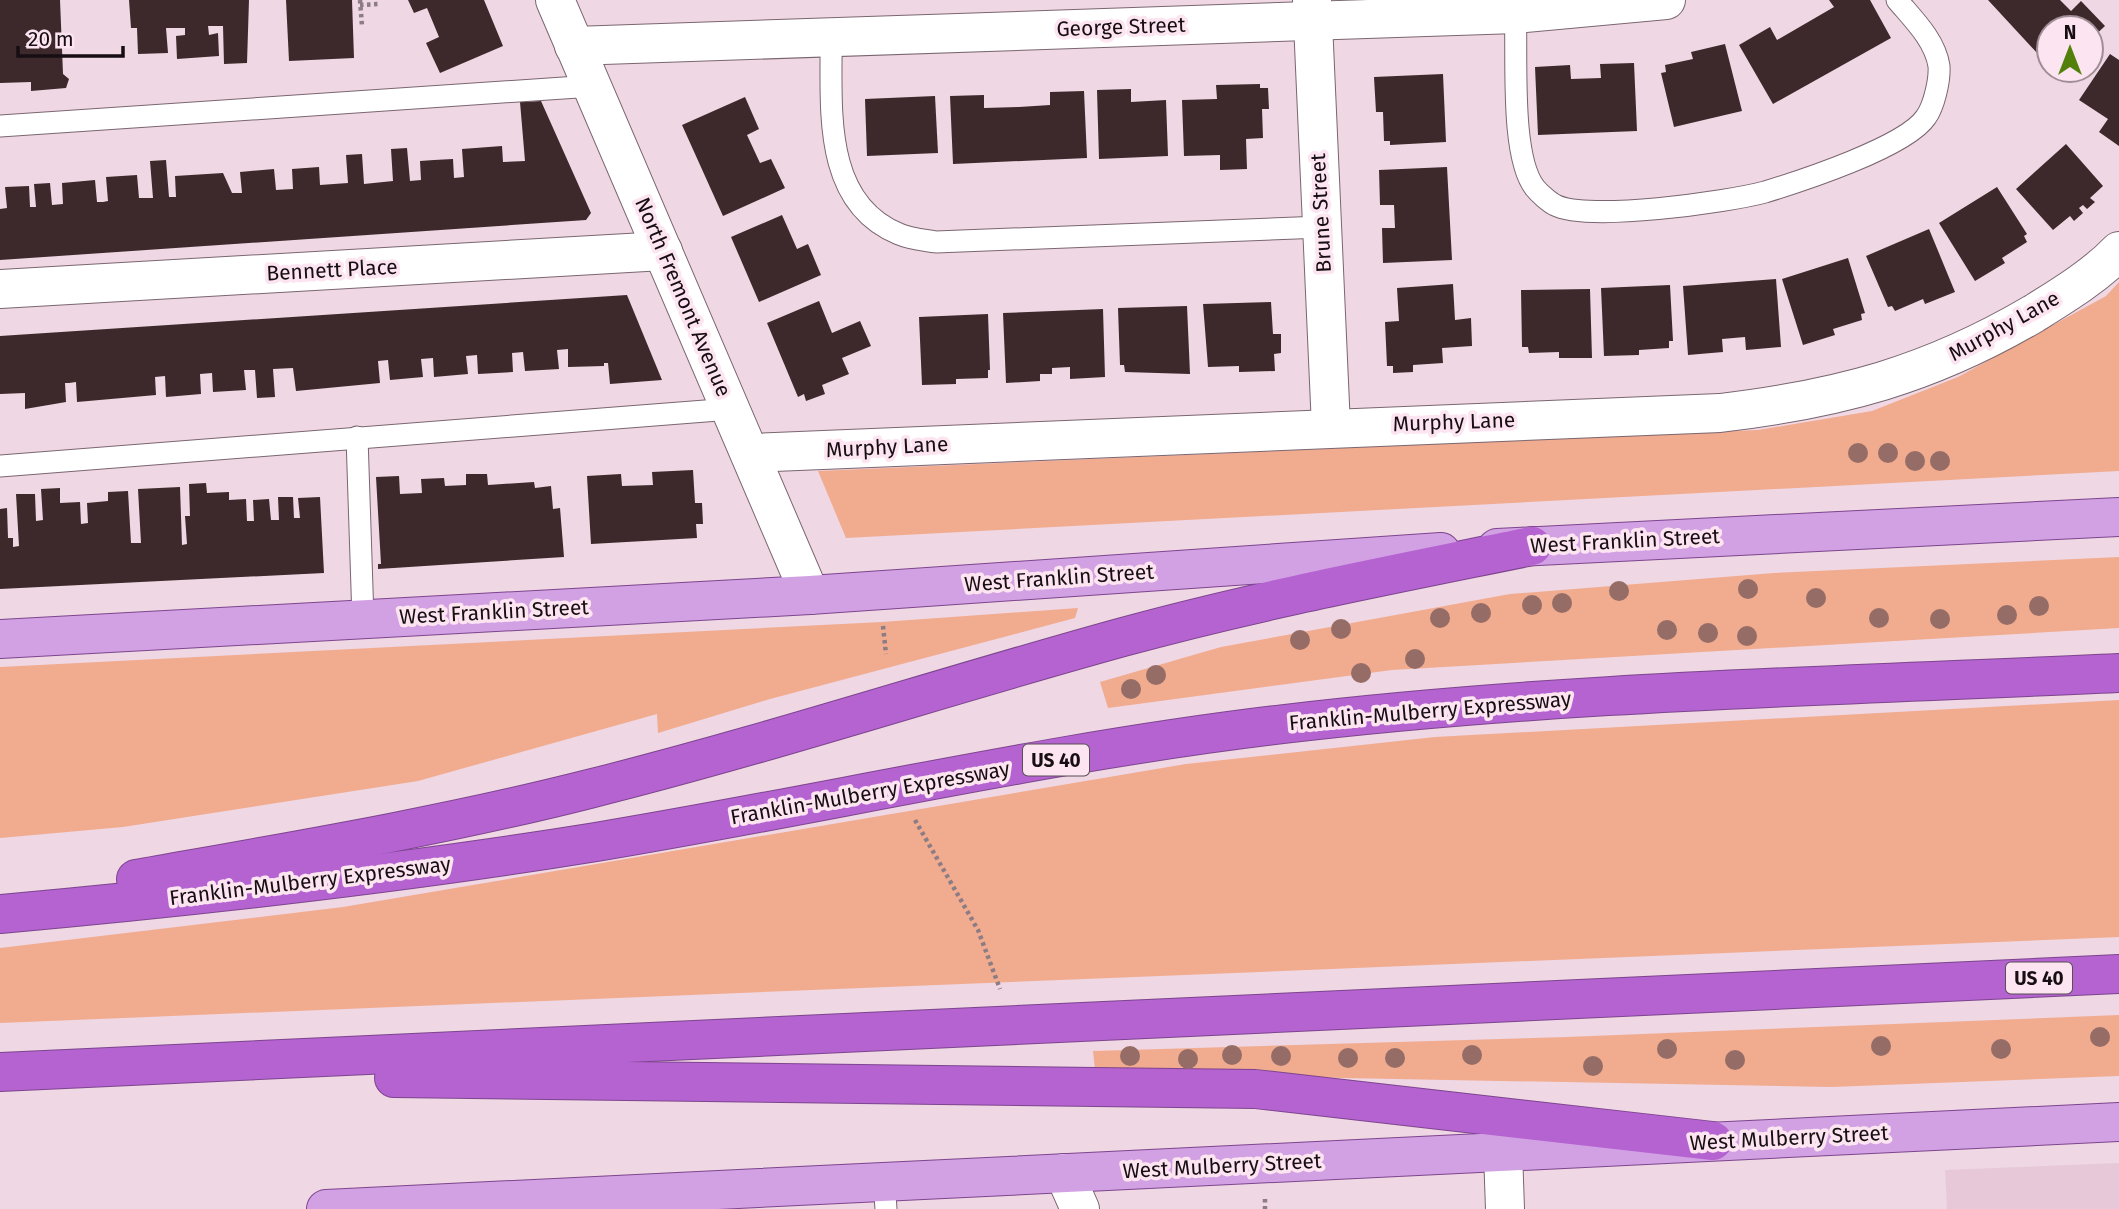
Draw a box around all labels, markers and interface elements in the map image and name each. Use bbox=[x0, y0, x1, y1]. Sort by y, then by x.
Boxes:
street label: George Street bbox=[1056, 12, 1186, 42]
scale bar bbox=[18, 14, 122, 58]
north arrow bbox=[2035, 14, 2105, 84]
text: N bbox=[2064, 21, 2076, 44]
text: 20 m bbox=[28, 26, 74, 52]
street label: Brune Street bbox=[1305, 152, 1337, 273]
street label: North Fremont Avenue bbox=[629, 193, 737, 401]
street label: Bennett Place bbox=[266, 254, 398, 286]
street label: Murphy Lane bbox=[1944, 285, 2064, 367]
street label: Murphy Lane bbox=[1392, 407, 1516, 437]
street label: Murphy Lane bbox=[825, 431, 949, 463]
street label: West Franklin Street bbox=[1530, 523, 1721, 559]
street label: West Franklin Street bbox=[963, 558, 1155, 598]
street label: West Franklin Street bbox=[399, 594, 590, 630]
street label: Franklin-Mulberry Expressway bbox=[1288, 686, 1573, 736]
road number: US 40 bbox=[1023, 744, 1089, 776]
street label: Franklin-Mulberry Expressway bbox=[728, 755, 1012, 830]
street label: Franklin-Mulberry Expressway bbox=[168, 851, 453, 911]
road number: US 40 bbox=[2006, 962, 2072, 994]
street label: West Mulberry Street bbox=[1689, 1120, 1890, 1156]
street label: West Mulberry Street bbox=[1122, 1148, 1323, 1184]

